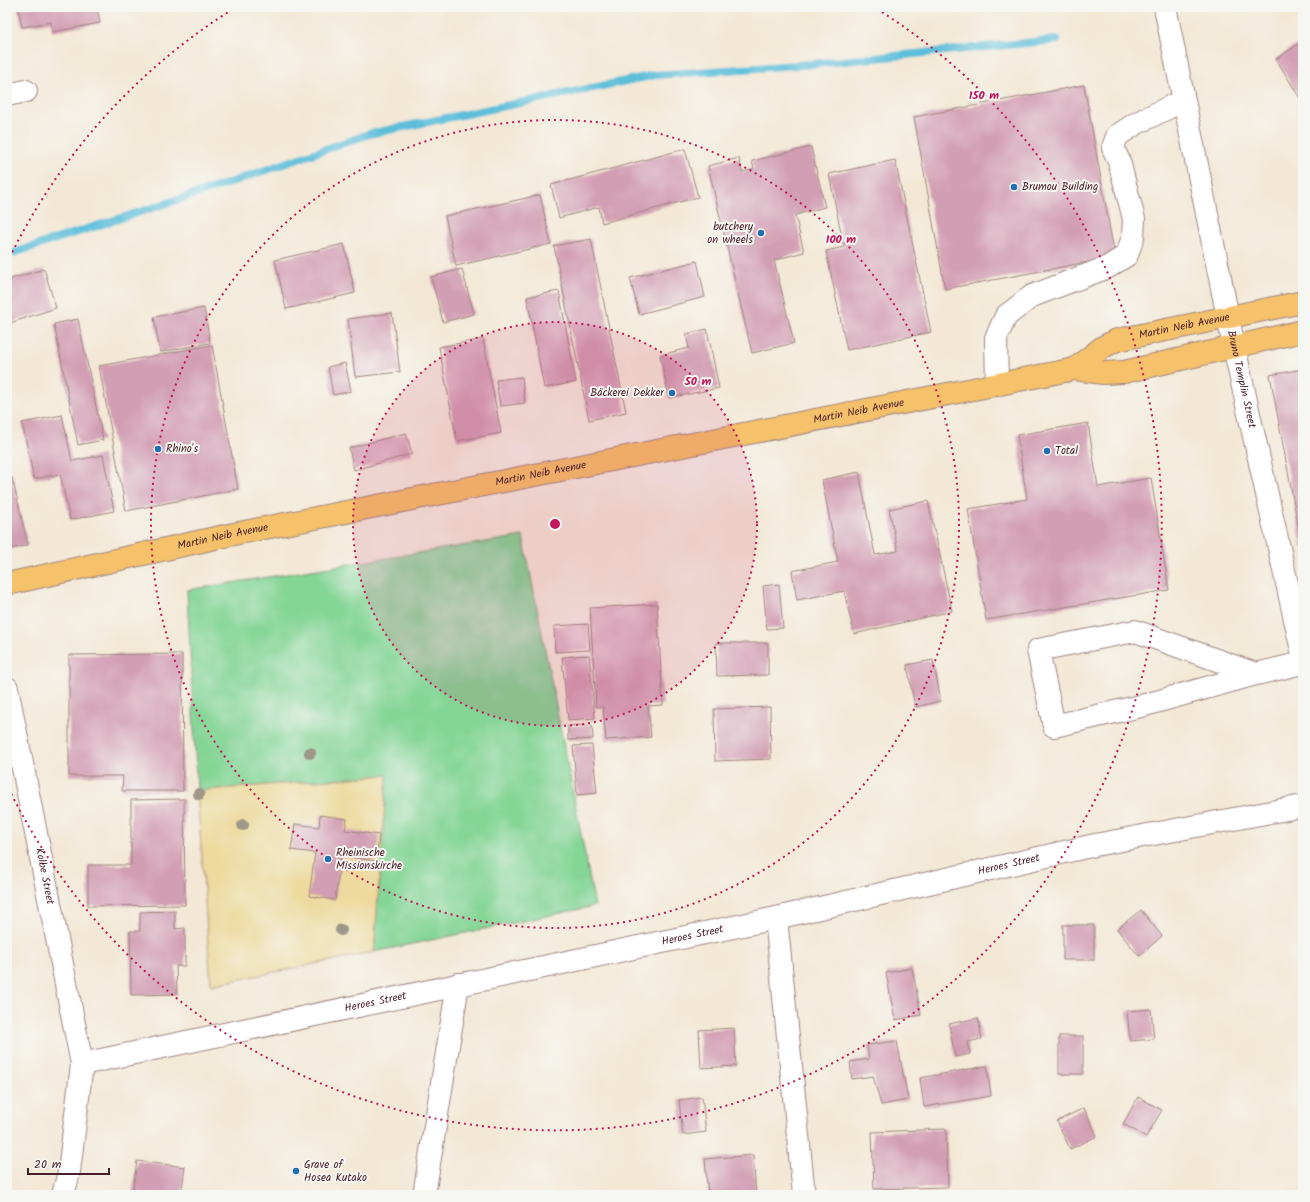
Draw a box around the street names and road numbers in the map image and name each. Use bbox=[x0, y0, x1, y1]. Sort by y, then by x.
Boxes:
street label: Martin Neib Avenue bbox=[1137, 308, 1231, 344]
street label: Bruno Templin Street bbox=[1222, 329, 1261, 431]
street label: Martin Neib Avenue bbox=[812, 394, 906, 429]
street label: Martin Neib Avenue bbox=[494, 456, 588, 492]
street label: Martin Neib Avenue bbox=[176, 518, 270, 555]
street label: Kolbe Street bbox=[30, 846, 59, 907]
street label: Heroes Street bbox=[976, 849, 1042, 881]
street label: Heroes Street bbox=[660, 920, 726, 951]
street label: Heroes Street bbox=[343, 987, 409, 1018]

